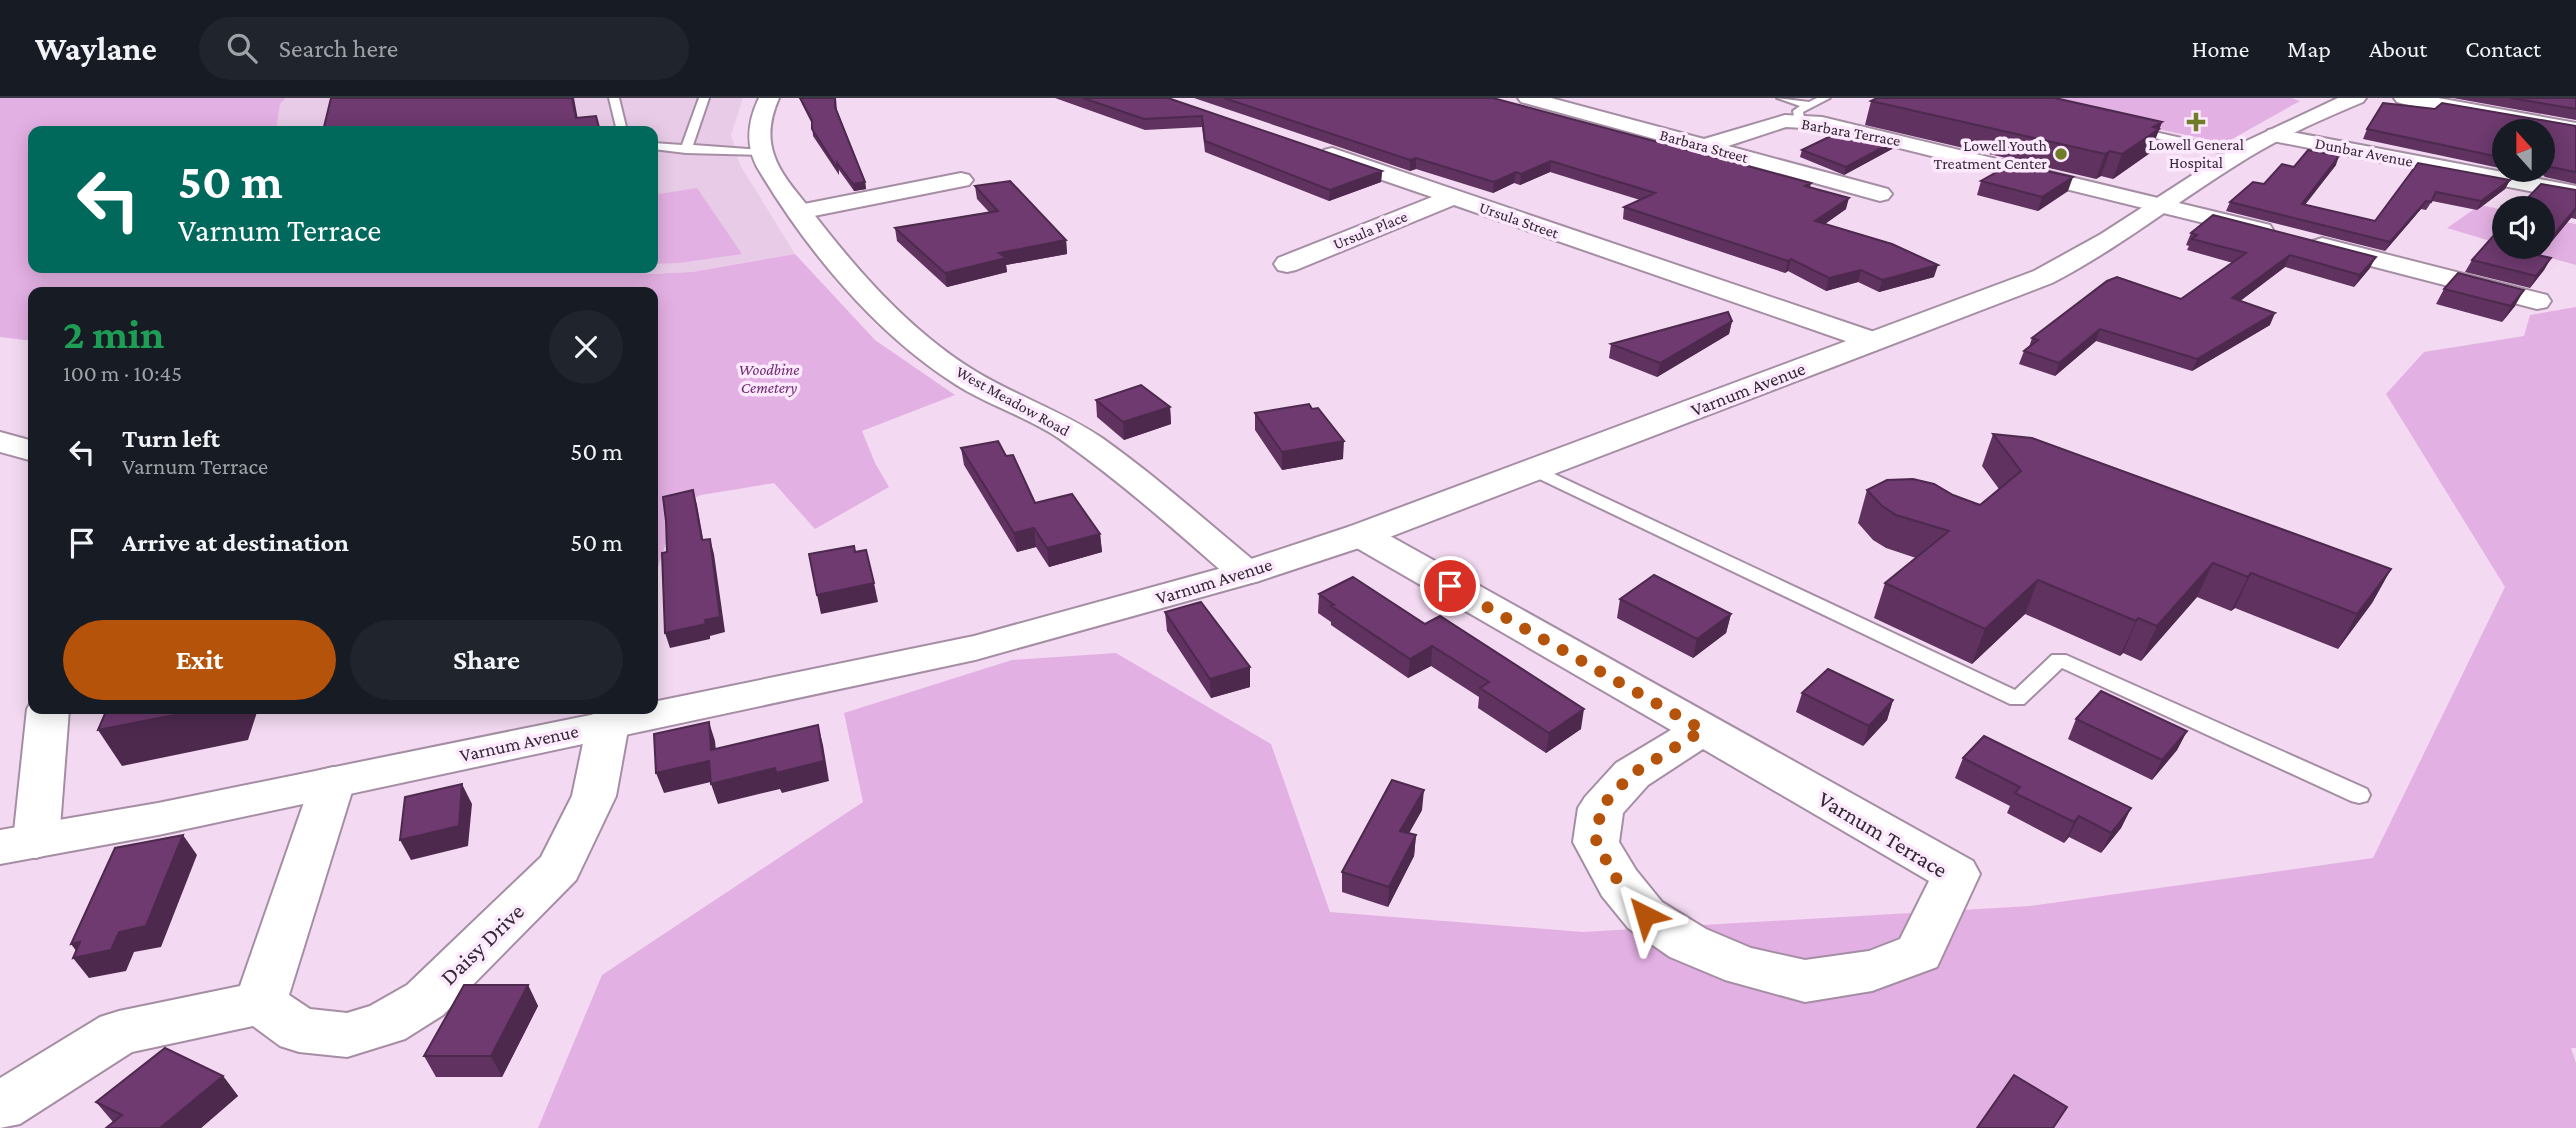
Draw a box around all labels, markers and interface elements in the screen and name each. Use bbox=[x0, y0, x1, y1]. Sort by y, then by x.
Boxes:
search box bbox=[199, 17, 689, 80]
icon: search bbox=[223, 29, 261, 67]
text: Waylane bbox=[35, 30, 157, 67]
text: Search here bbox=[279, 34, 398, 63]
text: Home bbox=[2192, 35, 2249, 62]
text: Map bbox=[2287, 35, 2331, 62]
text: About bbox=[2369, 35, 2427, 62]
text: Contact bbox=[2465, 35, 2541, 62]
marker: Lowell General Hospital bbox=[2186, 112, 2206, 132]
street label: Barbara Terrace bbox=[1800, 115, 1902, 149]
north arrow bbox=[2492, 119, 2555, 182]
map controls bbox=[2492, 119, 2555, 259]
street label: Barbara Street bbox=[1658, 126, 1751, 166]
street label: Dunbar Avenue bbox=[2314, 134, 2414, 170]
place label: Lowell General Hospital bbox=[2148, 136, 2244, 172]
place label: Lowell Youth Treatment Center bbox=[1934, 137, 2047, 172]
marker: Lowell Youth Treatment Center bbox=[2053, 146, 2069, 162]
icon: left bbox=[63, 154, 154, 245]
text: 50 m bbox=[178, 154, 283, 209]
button: sound bbox=[2492, 196, 2555, 259]
street label: Ursula Street bbox=[1477, 198, 1562, 242]
street label: Ursula Place bbox=[1330, 207, 1410, 253]
text: Varnum Terrace bbox=[178, 212, 381, 248]
text: 2 min bbox=[63, 310, 164, 357]
button: close bbox=[549, 310, 623, 384]
street label: Varnum Avenue bbox=[1688, 358, 1808, 420]
text: 100 m · 10:45 bbox=[63, 360, 182, 386]
park label: Woodbine Cemetery bbox=[739, 361, 799, 397]
street label: West Meadow Road bbox=[953, 363, 1073, 439]
text: Turn left bbox=[122, 424, 220, 453]
icon: left bbox=[63, 433, 101, 471]
text: 50 m bbox=[570, 437, 623, 466]
text: Varnum Terrace bbox=[122, 453, 268, 479]
icon: arrive bbox=[63, 524, 101, 562]
text: Arrive at destination bbox=[122, 528, 349, 557]
text: 50 m bbox=[570, 528, 623, 557]
street label: Varnum Avenue bbox=[1153, 553, 1275, 609]
pin bbox=[1420, 556, 1480, 616]
icon: arrive bbox=[1431, 567, 1469, 605]
button: Exit bbox=[63, 620, 336, 700]
button: Share bbox=[350, 620, 623, 700]
street label: Varnum Avenue bbox=[458, 720, 580, 766]
street label: Varnum Terrace bbox=[1814, 785, 1952, 883]
position arrow bbox=[1608, 878, 1682, 952]
street label: Daisy Drive bbox=[435, 898, 529, 990]

